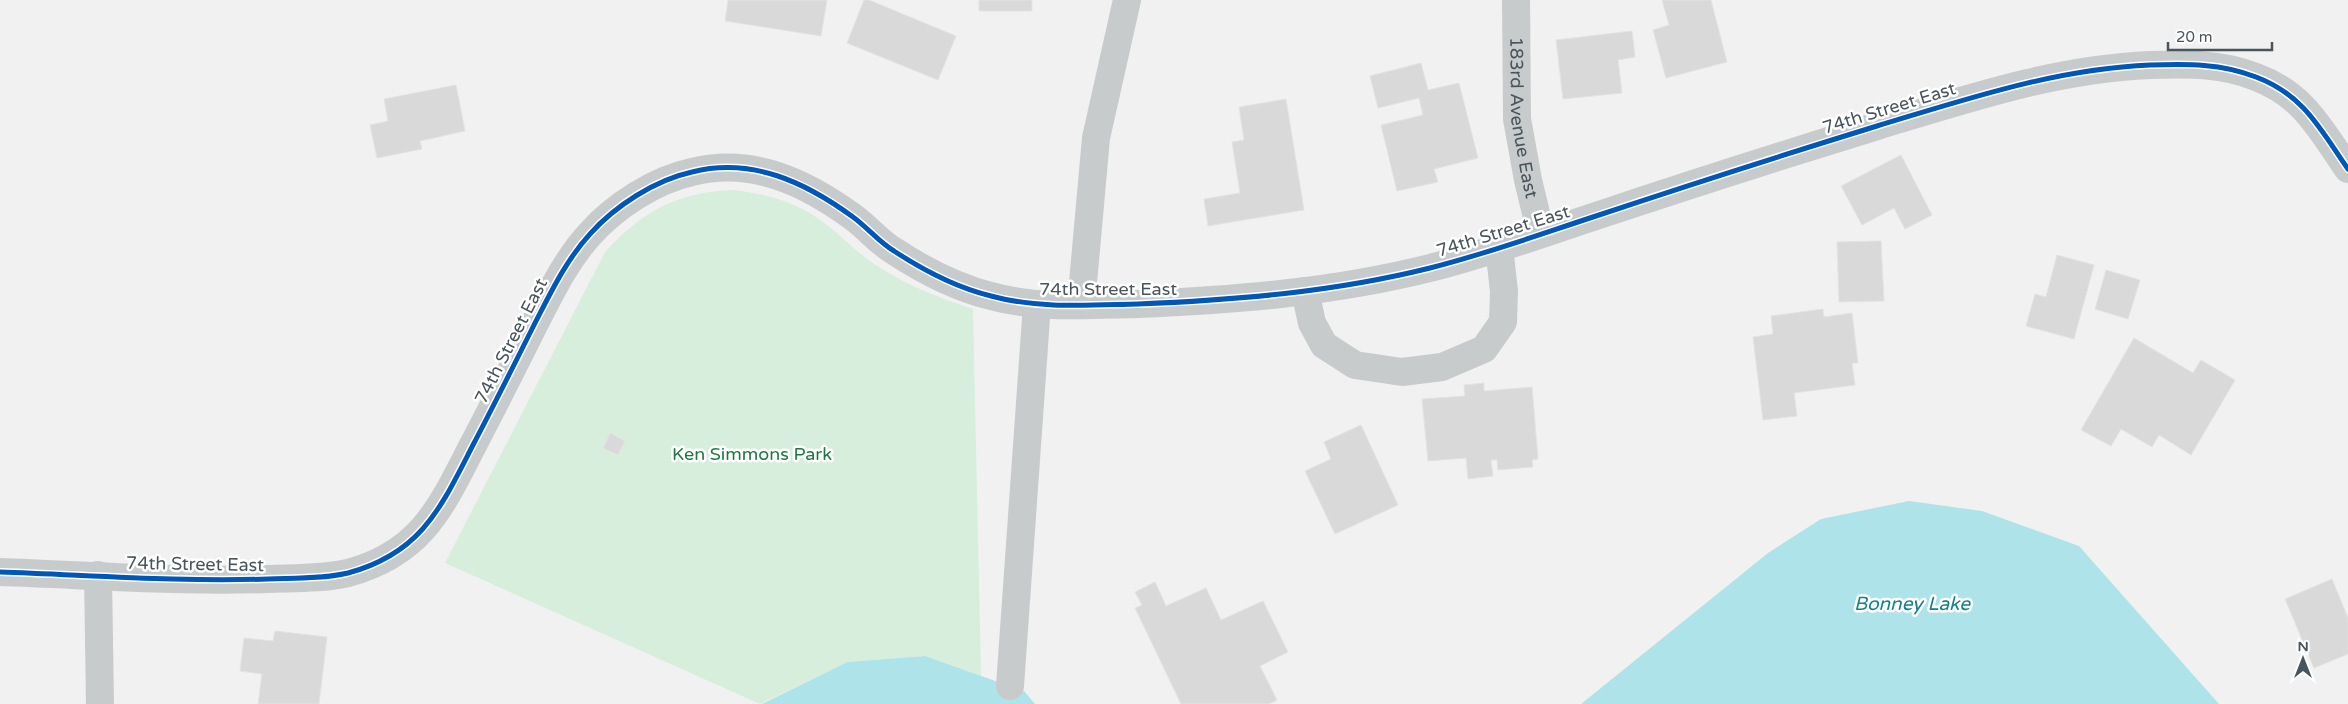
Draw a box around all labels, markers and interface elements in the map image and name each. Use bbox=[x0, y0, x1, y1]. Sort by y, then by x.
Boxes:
scale bar bbox=[2168, 20, 2272, 52]
text: 20 m bbox=[2176, 28, 2213, 46]
street label: 183rd Avenue East bbox=[1505, 37, 1543, 201]
street label: 74th Street East bbox=[1820, 77, 1958, 139]
street label: 74th Street East bbox=[1434, 200, 1572, 262]
street label: 74th Street East bbox=[470, 274, 552, 408]
street label: 74th Street East bbox=[1039, 278, 1177, 300]
park label: Ken Simmons Park bbox=[672, 443, 832, 465]
street label: 74th Street East bbox=[126, 552, 264, 576]
water label: Bonney Lake bbox=[1854, 593, 1971, 615]
north arrow bbox=[2278, 634, 2328, 684]
text: N bbox=[2297, 638, 2309, 655]

